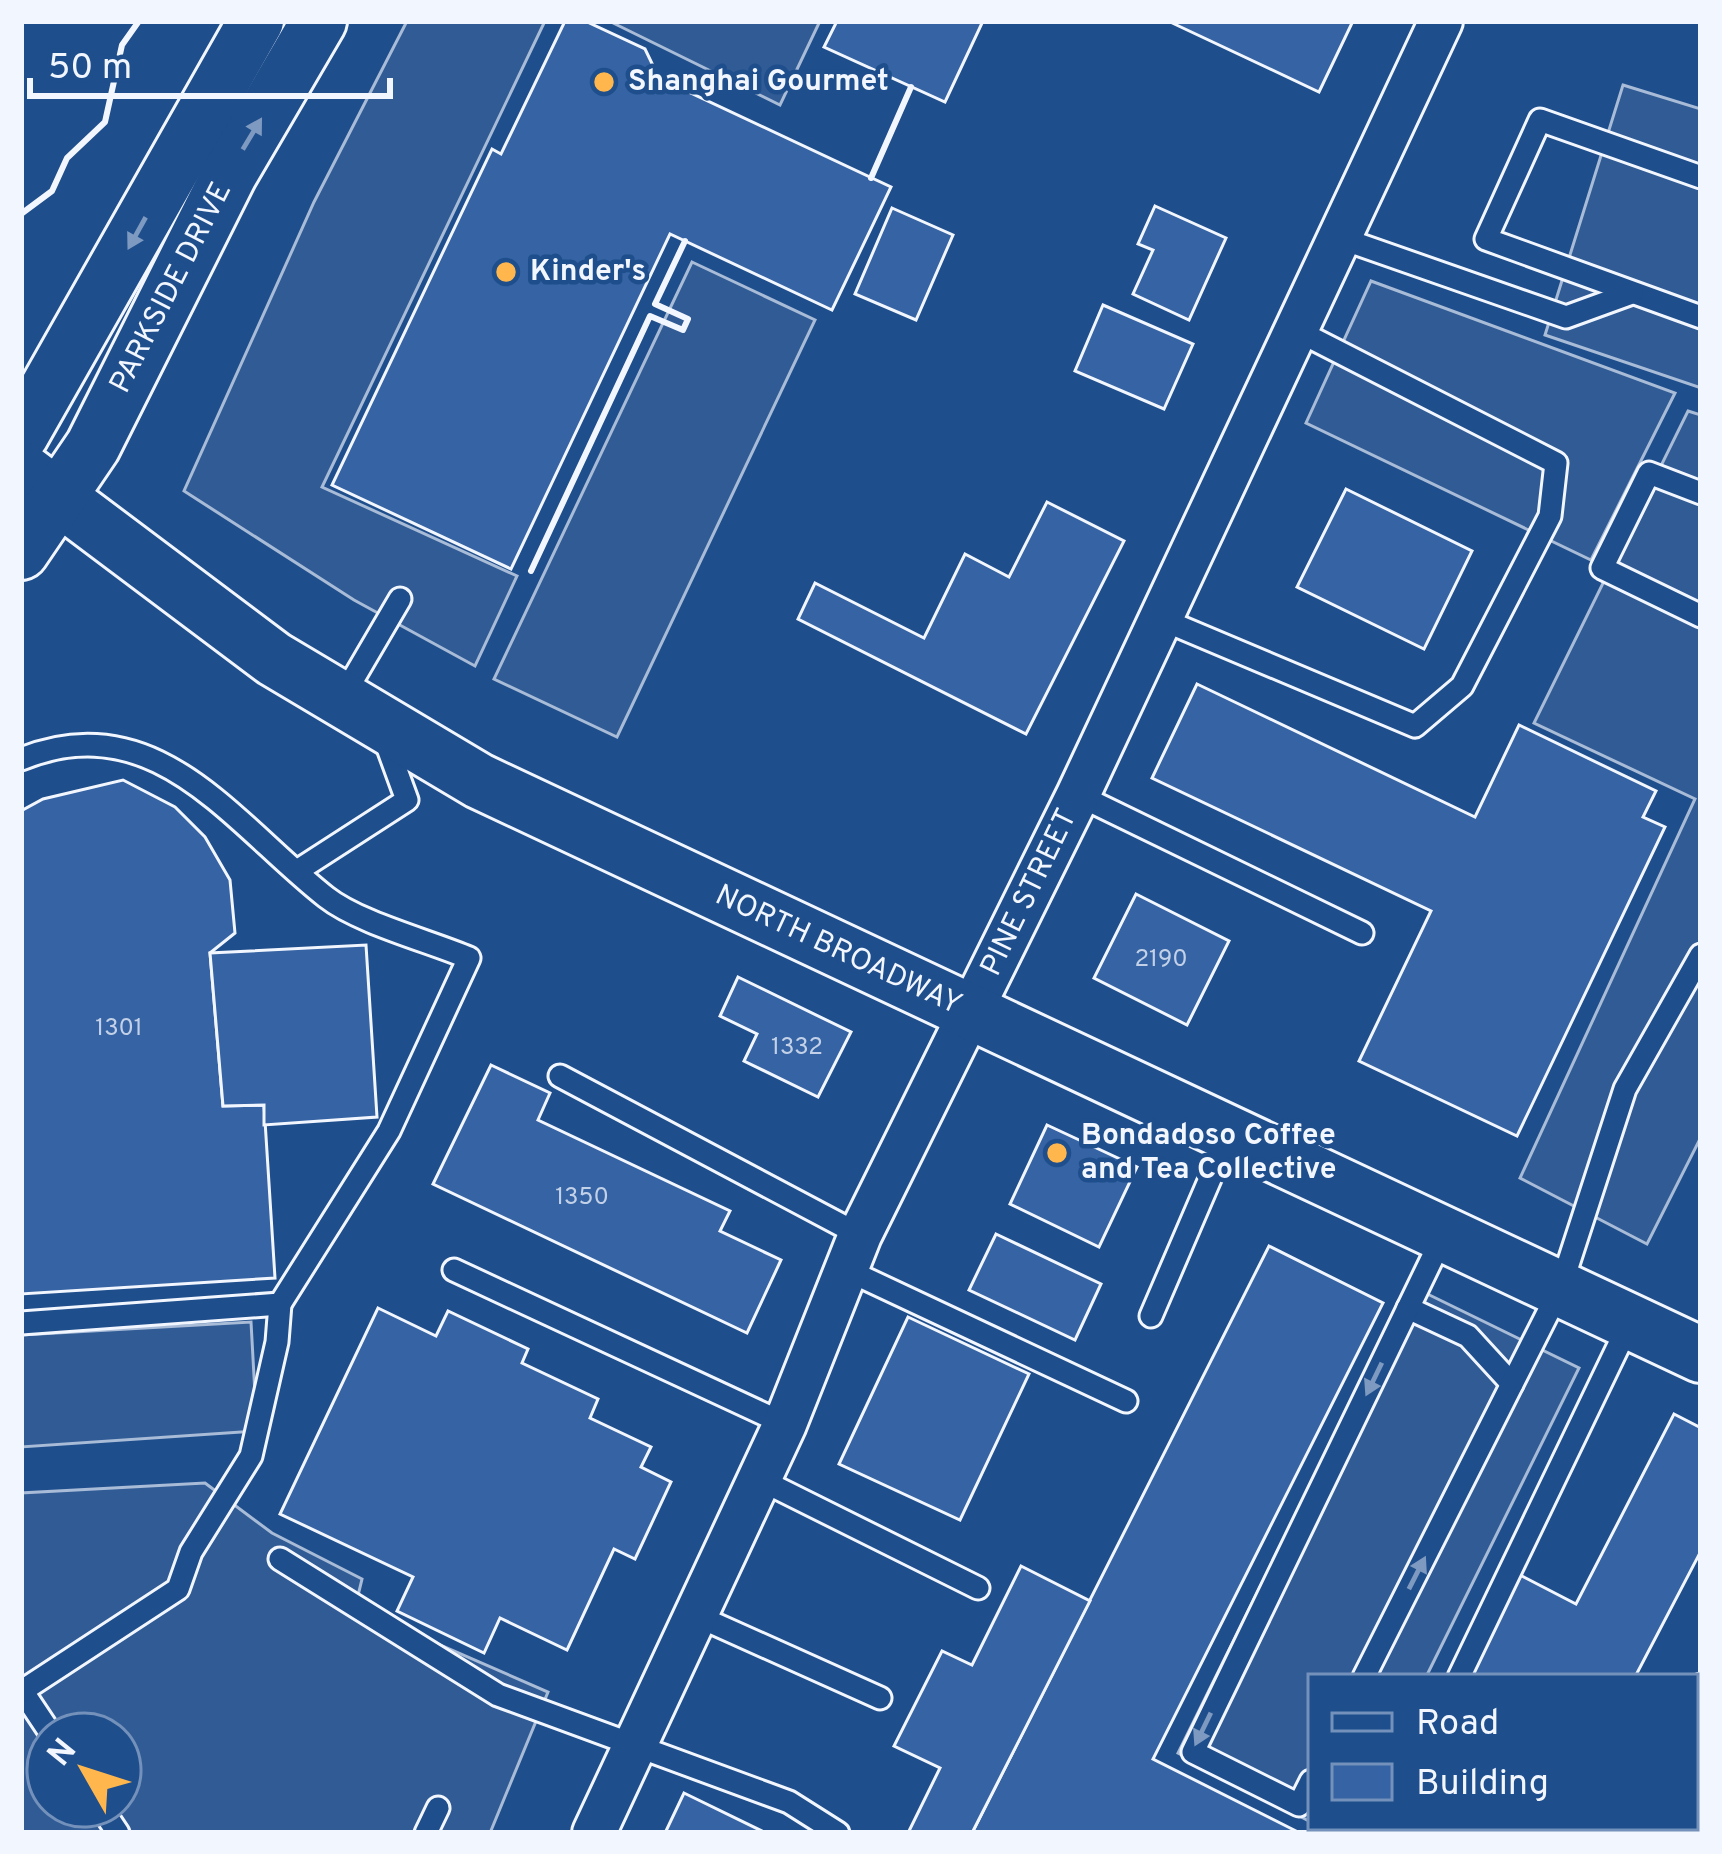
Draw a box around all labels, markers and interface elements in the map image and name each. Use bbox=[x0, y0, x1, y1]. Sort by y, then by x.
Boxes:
scale bar bbox=[30, 24, 390, 98]
text: 50 m bbox=[48, 46, 132, 92]
place label: Shanghai Gourmet bbox=[628, 64, 889, 101]
marker: Shanghai Gourmet bbox=[591, 69, 617, 95]
one-way arrow bbox=[241, 118, 262, 151]
street label: PARKSIDE DRIVE bbox=[103, 176, 241, 400]
one-way arrow bbox=[128, 216, 149, 249]
place label: Kinder's bbox=[530, 254, 646, 291]
marker: Kinder's bbox=[493, 259, 519, 285]
street label: PINE STREET bbox=[974, 803, 1086, 983]
street label: NORTH BROADWAY bbox=[709, 878, 967, 1024]
house number: 2190 bbox=[1134, 945, 1188, 975]
house number: 1301 bbox=[95, 1014, 143, 1044]
house number: 1332 bbox=[771, 1033, 823, 1063]
place label: Bondadoso Coffee and Tea Collective bbox=[1081, 1118, 1336, 1189]
marker: Bondadoso Coffee and Tea Collective bbox=[1044, 1140, 1070, 1166]
house number: 1350 bbox=[555, 1183, 609, 1213]
one-way arrow bbox=[1364, 1362, 1384, 1397]
one-way arrow bbox=[1406, 1555, 1426, 1590]
legend bbox=[1308, 1674, 1698, 1830]
text: Road bbox=[1416, 1702, 1499, 1748]
north arrow bbox=[24, 1710, 144, 1830]
one-way arrow bbox=[1194, 1712, 1214, 1747]
text: N bbox=[40, 1731, 88, 1776]
text: Building bbox=[1416, 1762, 1549, 1808]

